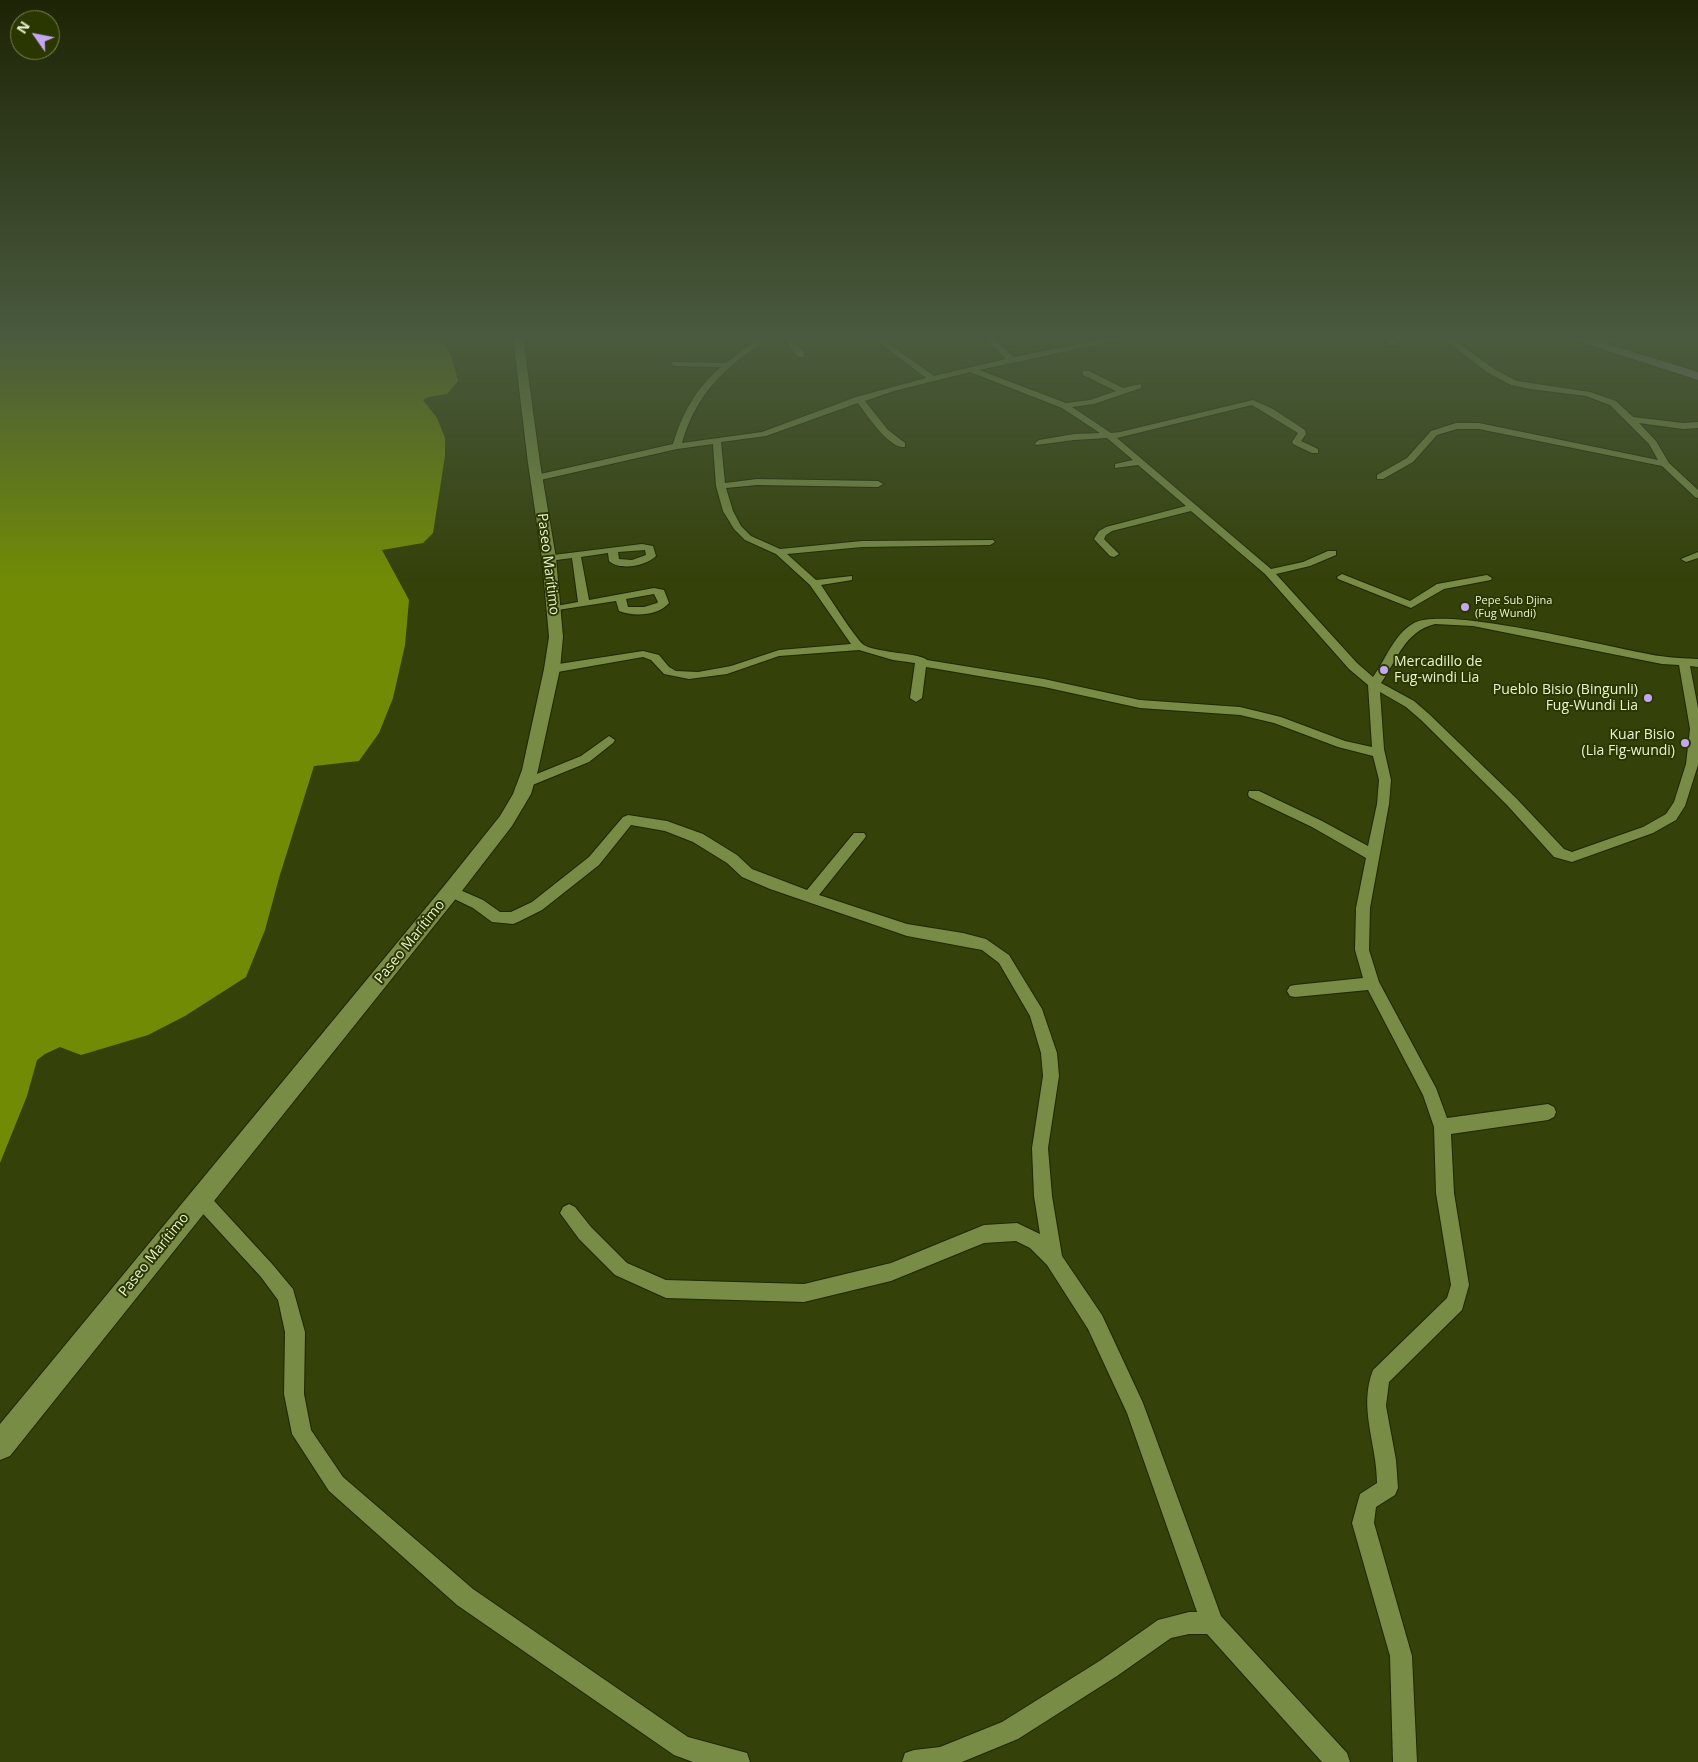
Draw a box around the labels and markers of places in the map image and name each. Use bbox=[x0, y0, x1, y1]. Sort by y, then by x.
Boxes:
place label: Pepe Sub Djina (Fug Wundi) bbox=[1475, 594, 1552, 620]
marker: Pepe Sub Djina (Fug Wundi) bbox=[1459, 601, 1471, 613]
place label: Mercadillo de Fug-windi Lia bbox=[1394, 654, 1482, 686]
marker: Mercadillo de Fug-windi Lia bbox=[1378, 664, 1390, 676]
place label: Pueblo Bisio (Bingunli) Fug-Wundi Lia bbox=[1493, 682, 1638, 714]
marker: Pueblo Bisio (Bingunli) Fug-Wundi Lia bbox=[1642, 692, 1654, 704]
place label: Kuar Bisio (Lia Fig-wundi) bbox=[1581, 727, 1675, 760]
marker: Kuar Bisio (Lia Fig-wundi) bbox=[1679, 737, 1691, 749]

